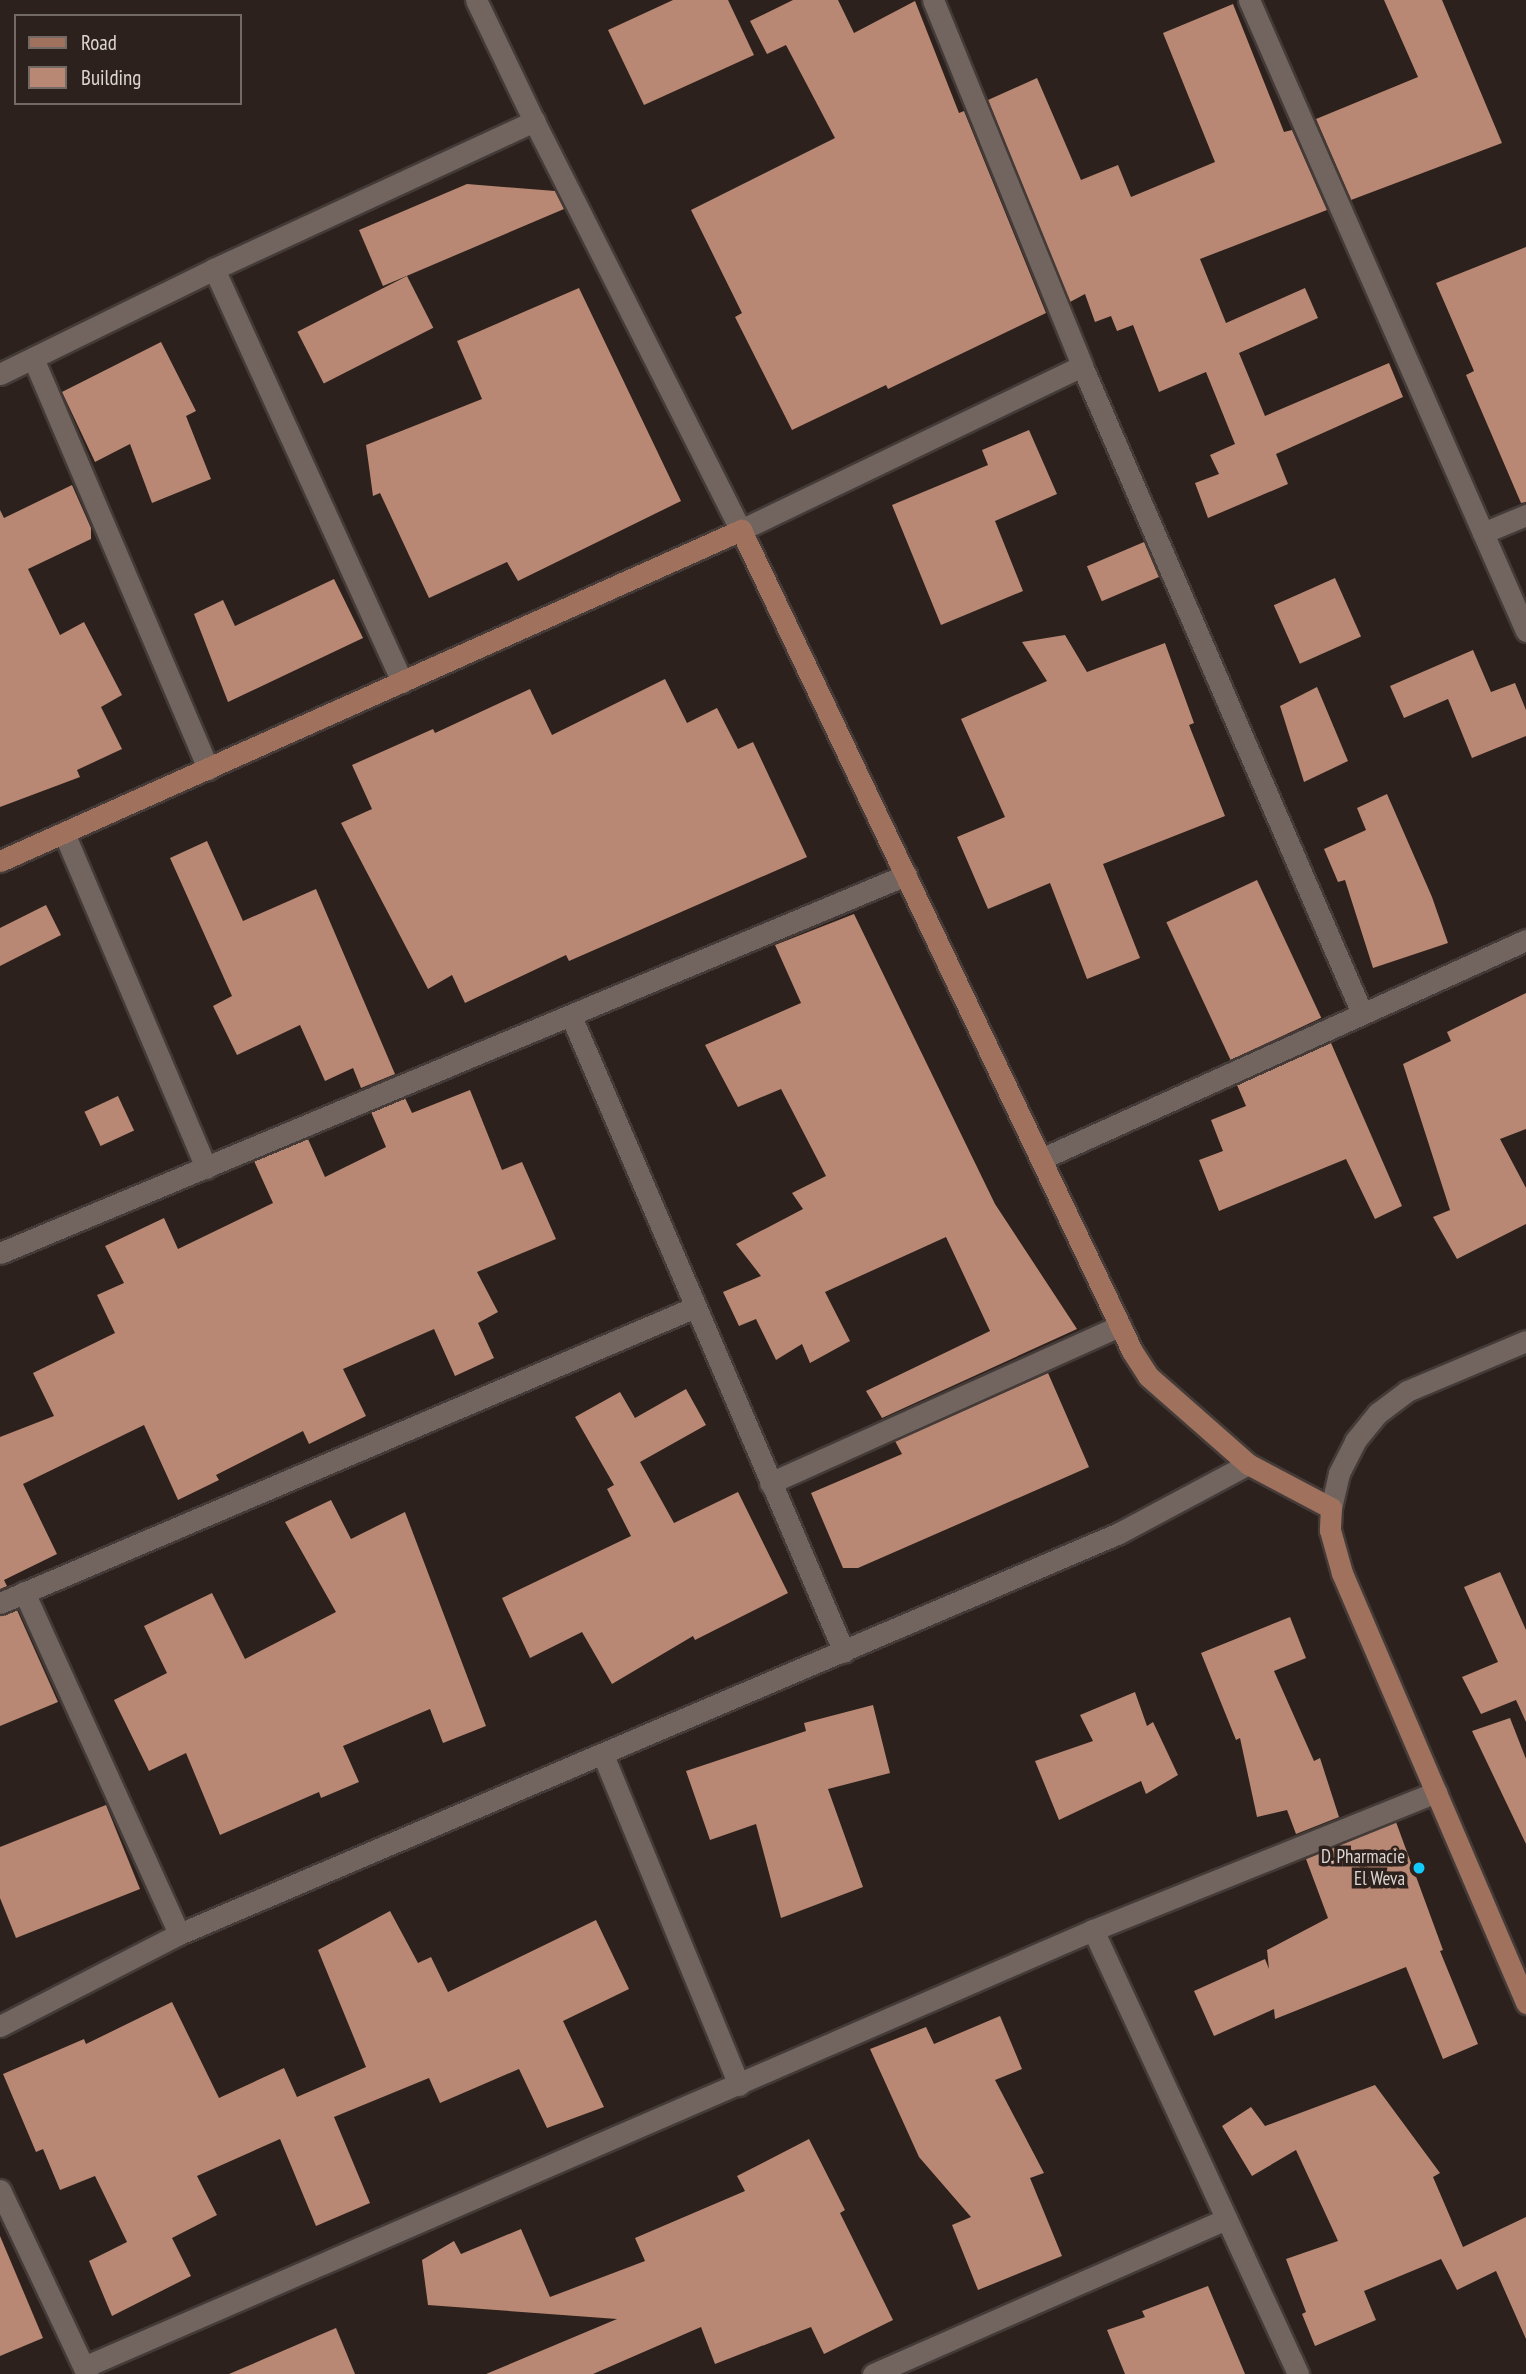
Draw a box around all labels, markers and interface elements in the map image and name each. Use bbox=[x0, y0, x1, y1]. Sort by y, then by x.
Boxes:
legend bbox=[14, 14, 242, 105]
text: Road bbox=[81, 29, 117, 56]
text: Building bbox=[81, 64, 141, 91]
place label: D. Pharmacie El Weva bbox=[1320, 1846, 1405, 1890]
marker: D. Pharmacie El Weva bbox=[1411, 1860, 1427, 1876]

